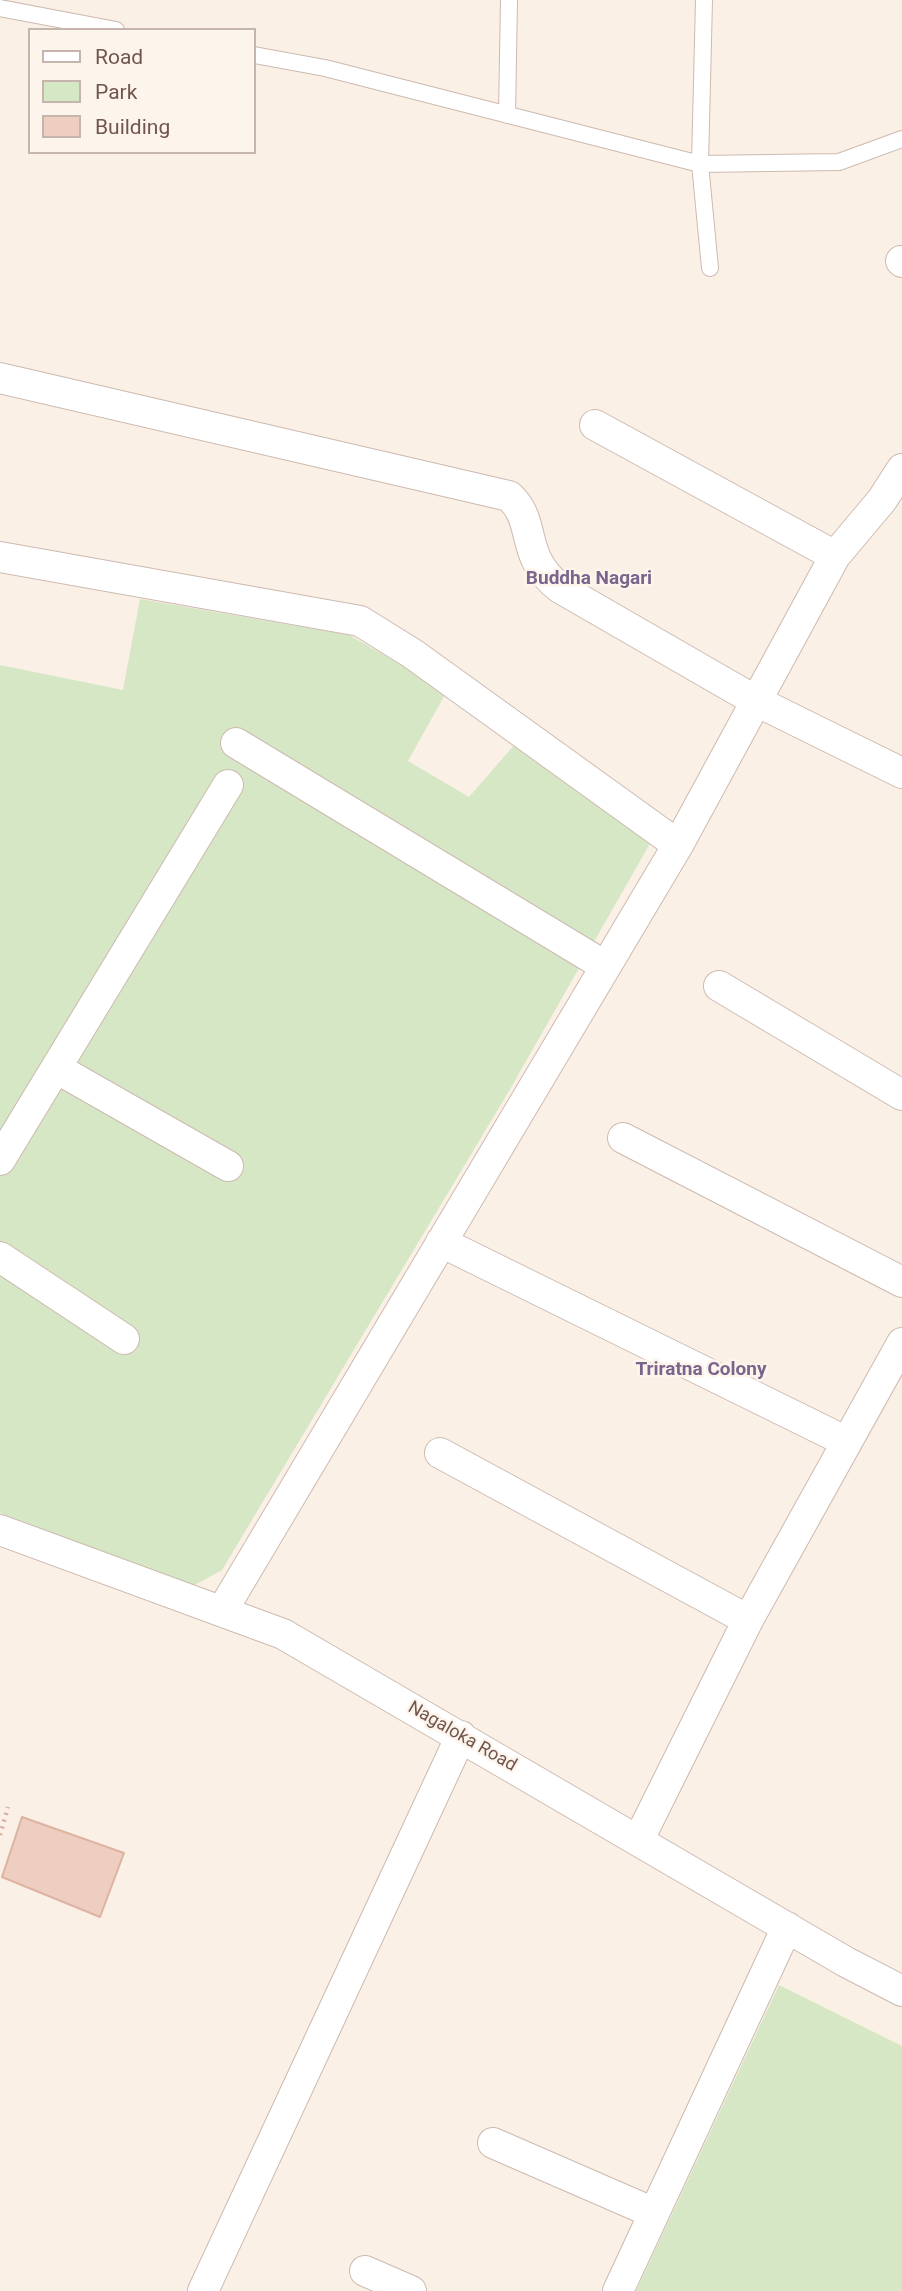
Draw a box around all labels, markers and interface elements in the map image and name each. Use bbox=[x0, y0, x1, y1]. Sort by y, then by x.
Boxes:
legend bbox=[28, 28, 256, 154]
text: Road bbox=[95, 45, 143, 69]
text: Park bbox=[95, 80, 137, 104]
text: Building bbox=[95, 115, 170, 139]
district label: Buddha Nagari bbox=[526, 568, 652, 590]
district label: Triratna Colony bbox=[635, 1359, 767, 1381]
street label: Nagaloka Road bbox=[404, 1697, 520, 1777]

